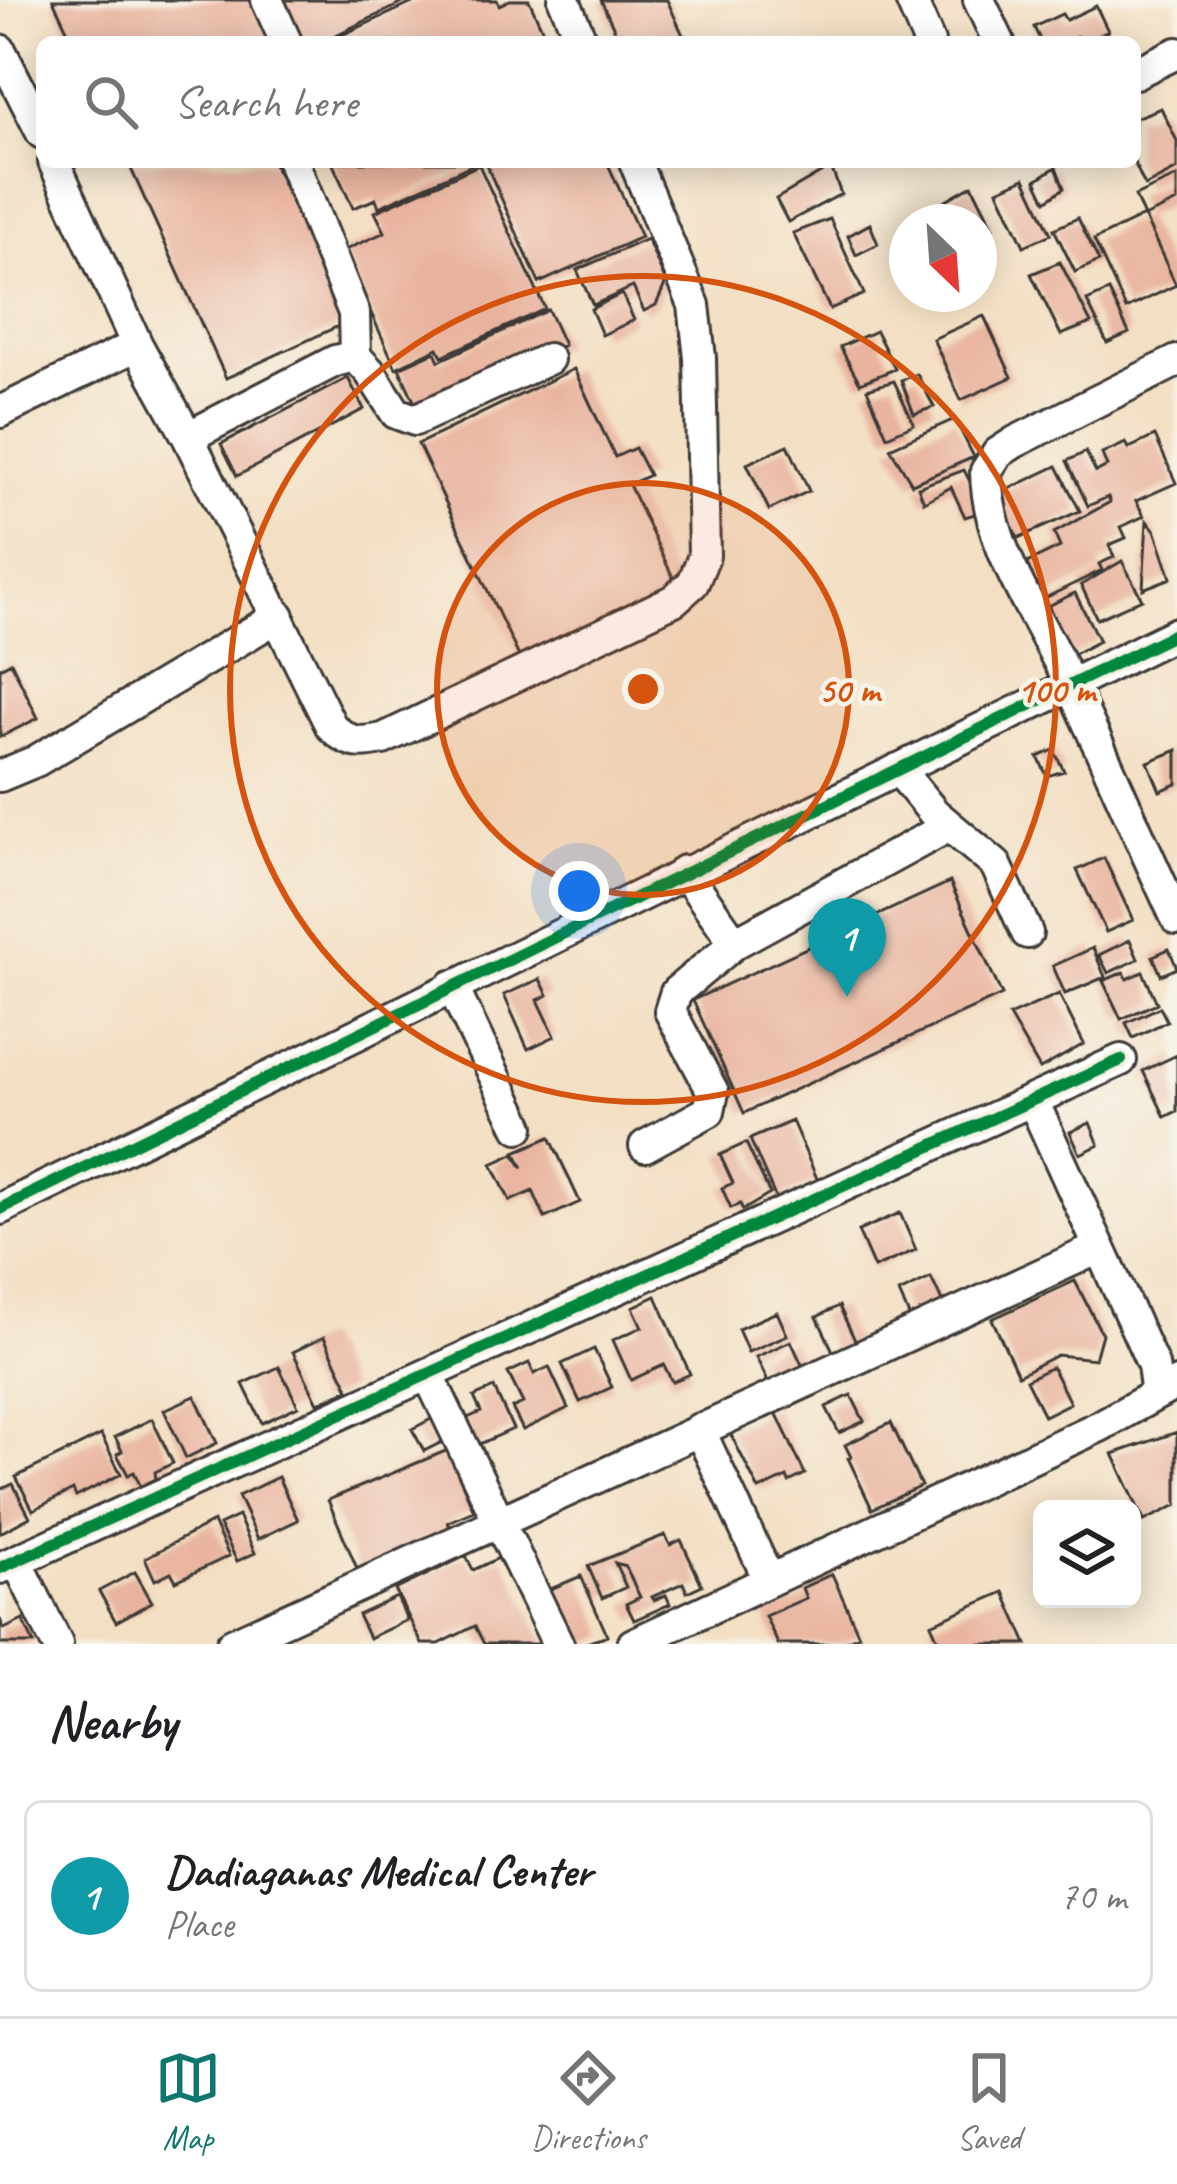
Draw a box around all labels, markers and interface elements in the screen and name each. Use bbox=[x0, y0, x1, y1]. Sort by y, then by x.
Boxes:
search box bbox=[36, 36, 1141, 168]
icon: search bbox=[78, 69, 144, 135]
text: Search here bbox=[174, 74, 357, 131]
north arrow bbox=[889, 204, 997, 312]
text: 50 m bbox=[818, 667, 883, 713]
text: 100 m bbox=[1017, 667, 1098, 713]
centre of rings bbox=[622, 668, 664, 710]
your location bbox=[549, 861, 609, 921]
pin: 1 bbox=[808, 898, 886, 997]
map controls bbox=[1033, 1500, 1141, 1608]
button: layers bbox=[1033, 1500, 1141, 1608]
text: Nearby bbox=[48, 1690, 176, 1754]
text: Dadiaganas Medical Center bbox=[165, 1843, 592, 1900]
text: 1 bbox=[81, 1872, 99, 1921]
text: 70 m bbox=[1060, 1872, 1126, 1921]
text: Place bbox=[165, 1900, 233, 1949]
tab: Map bbox=[155, 2045, 221, 2159]
tab: Directions bbox=[531, 2045, 646, 2159]
tab: Saved bbox=[956, 2045, 1022, 2159]

